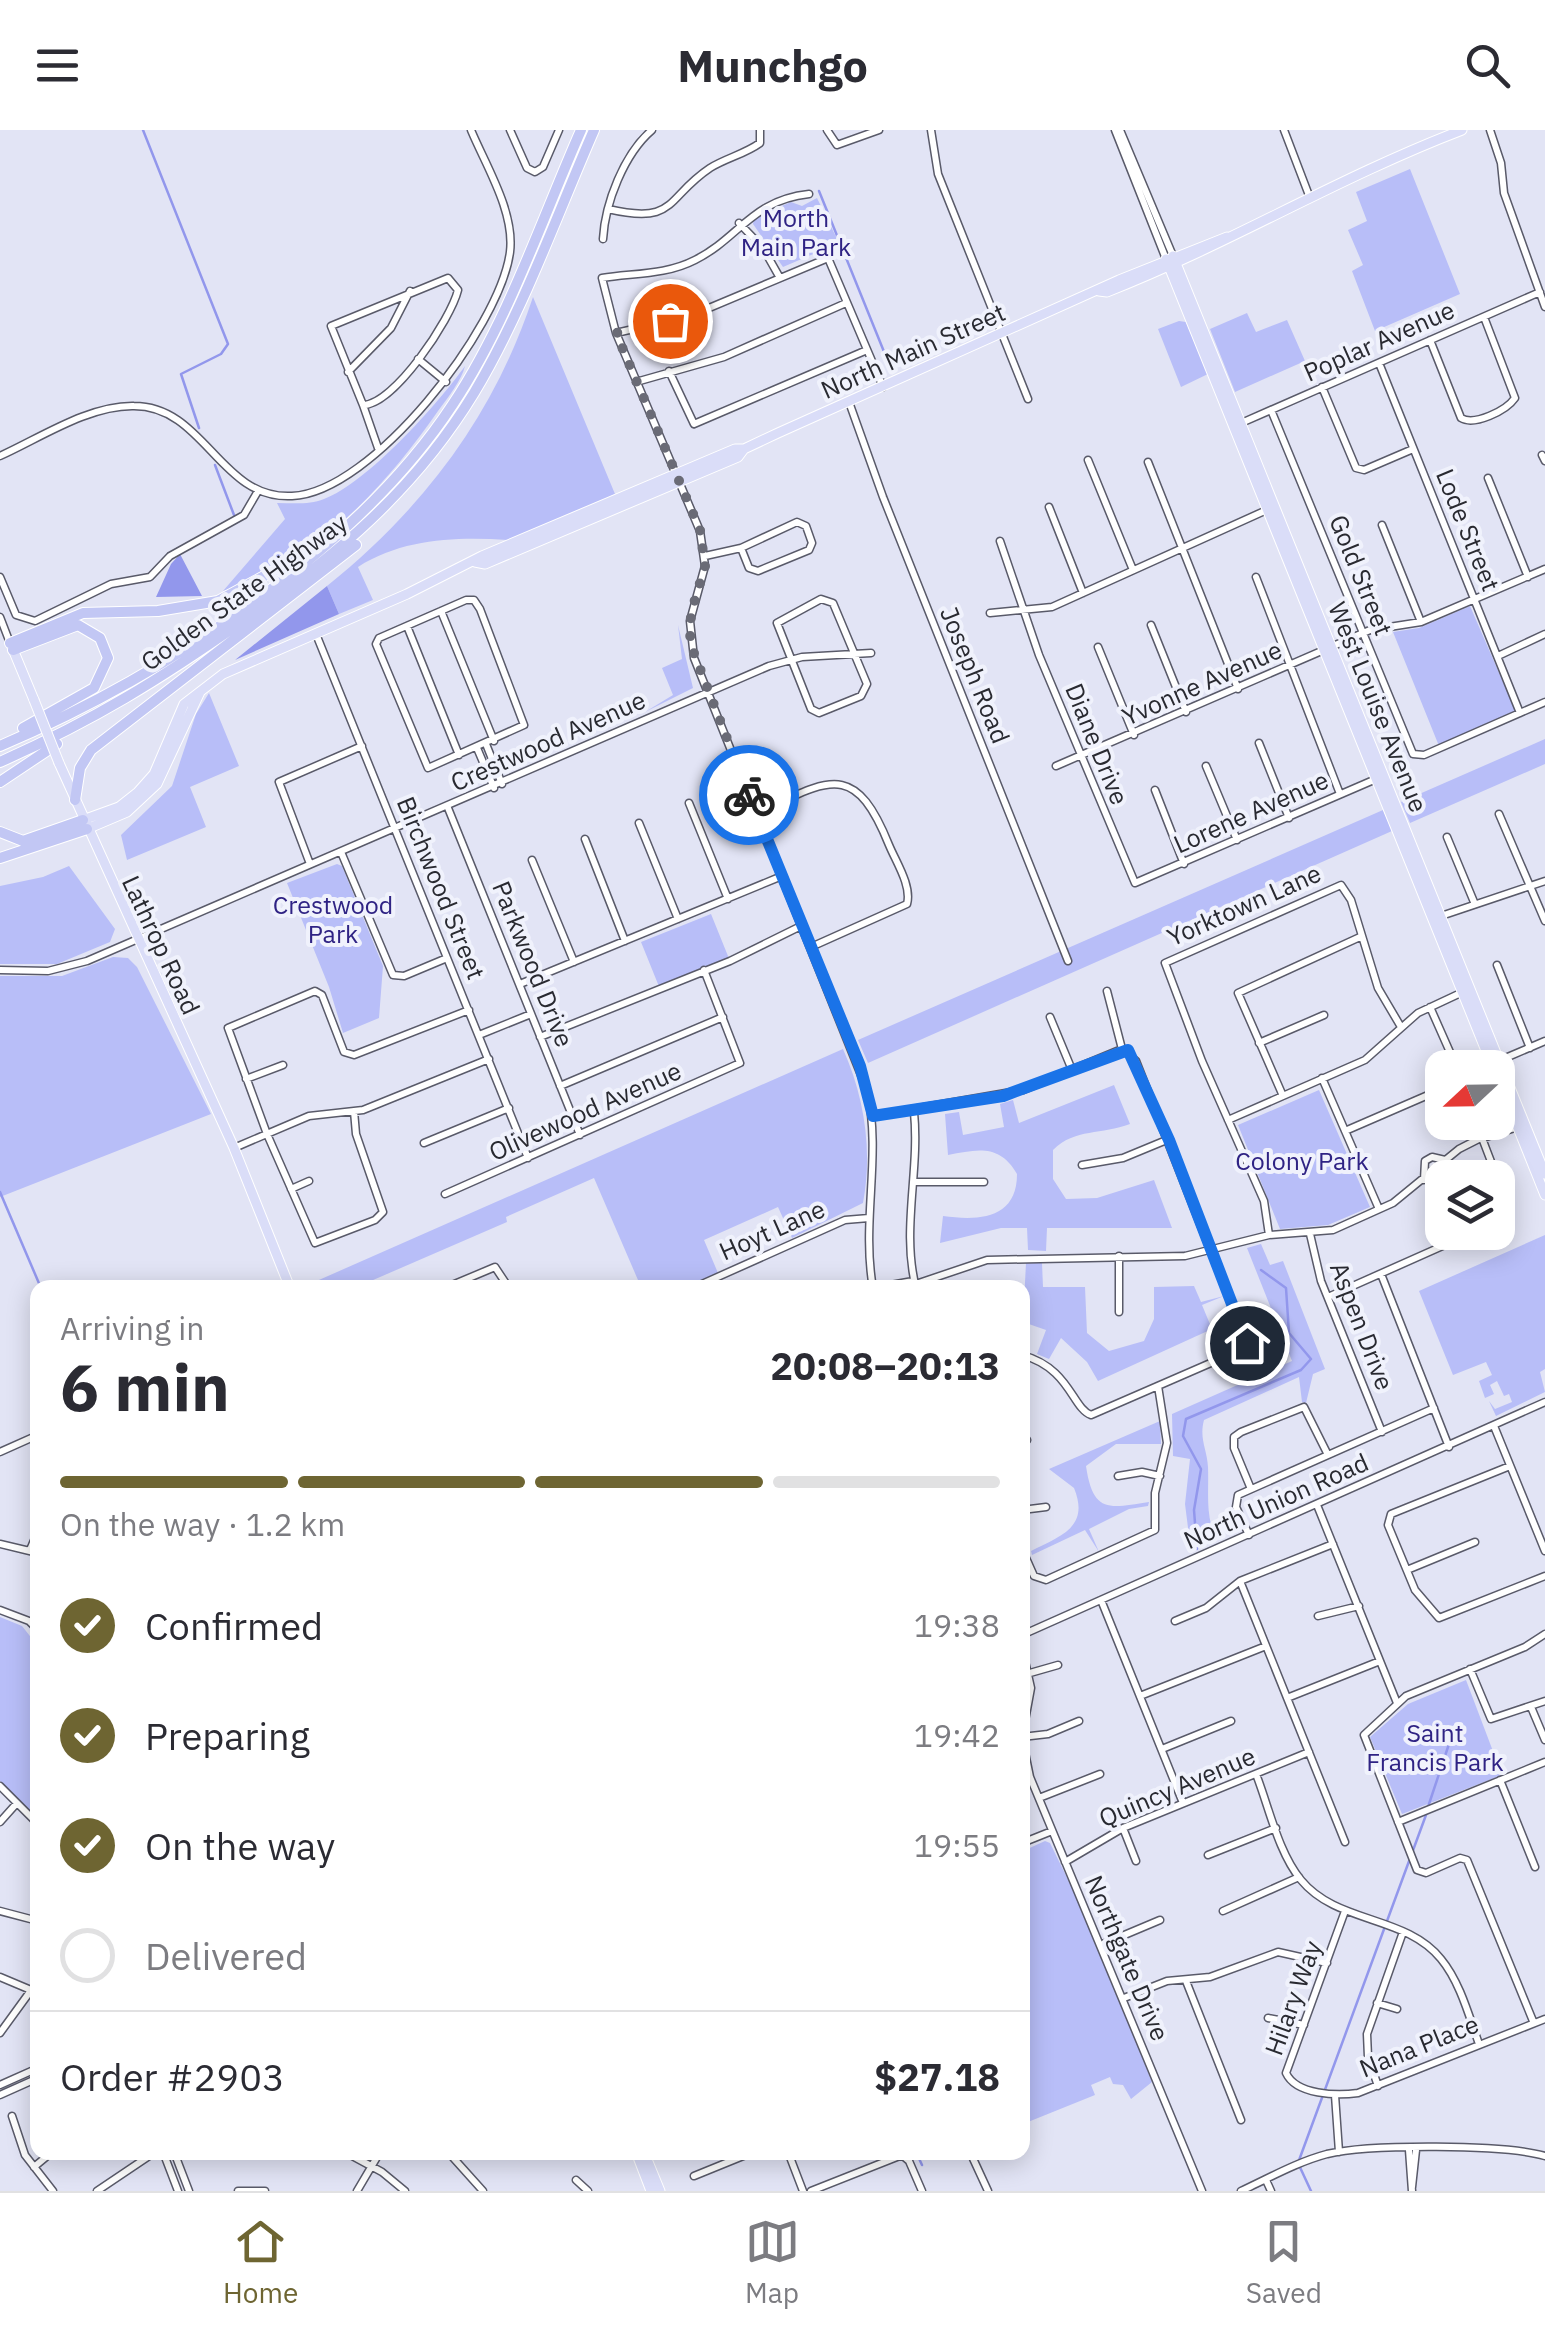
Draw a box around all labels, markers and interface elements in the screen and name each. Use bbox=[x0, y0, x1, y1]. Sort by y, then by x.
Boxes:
text: Munchgo bbox=[677, 36, 868, 94]
icon: menu bbox=[30, 38, 85, 93]
icon: search bbox=[1460, 38, 1515, 93]
park label: Morth Main Park bbox=[741, 201, 851, 263]
pin bbox=[628, 279, 713, 364]
street label: Poplar Avenue bbox=[1298, 293, 1459, 389]
icon: bag bbox=[643, 294, 698, 349]
street label: North Main Street bbox=[815, 295, 1010, 406]
street label: Lode Street bbox=[1429, 464, 1508, 596]
street label: Golden State Highway bbox=[134, 505, 354, 678]
street label: Gold Street bbox=[1322, 510, 1401, 640]
street label: West Louise Avenue bbox=[1321, 597, 1436, 817]
street label: Joseph Road bbox=[933, 602, 1018, 748]
street label: Yvonne Avenue bbox=[1117, 633, 1287, 733]
street label: Diane Drive bbox=[1058, 678, 1137, 809]
street label: Crestwood Avenue bbox=[445, 683, 650, 798]
courier bbox=[699, 745, 799, 845]
street label: Lorene Avenue bbox=[1168, 763, 1333, 860]
icon: bike bbox=[722, 768, 777, 823]
street label: Birchwood Street bbox=[390, 792, 493, 984]
street label: Yorktown Lane bbox=[1162, 856, 1326, 953]
street label: Lathrop Road bbox=[115, 870, 208, 1020]
street label: Parkwood Drive bbox=[485, 876, 582, 1052]
park label: Crestwood Park bbox=[273, 888, 393, 950]
north arrow bbox=[1425, 1050, 1515, 1140]
map controls bbox=[1425, 1050, 1515, 1250]
street label: Olivewood Avenue bbox=[483, 1053, 686, 1168]
park label: Colony Park bbox=[1235, 1144, 1369, 1177]
button: layers bbox=[1425, 1160, 1515, 1250]
street label: Hoyt Lane bbox=[714, 1192, 830, 1267]
street label: Aspen Drive bbox=[1323, 1257, 1402, 1395]
pin bbox=[1205, 1301, 1290, 1386]
text: Arriving in bbox=[60, 1307, 205, 1349]
icon: home bbox=[1220, 1316, 1275, 1371]
text: 20:08–20:13 bbox=[770, 1341, 1000, 1390]
text: 6 min bbox=[60, 1344, 230, 1429]
street label: North Union Road bbox=[1178, 1445, 1373, 1556]
text: On the way · 1.2 km bbox=[60, 1503, 345, 1545]
icon: check bbox=[60, 1598, 115, 1653]
text: Confirmed bbox=[145, 1601, 323, 1650]
text: 19:38 bbox=[914, 1604, 1000, 1646]
icon: check bbox=[60, 1708, 115, 1763]
text: Preparing bbox=[145, 1711, 310, 1760]
text: 19:42 bbox=[914, 1714, 1000, 1756]
park label: Saint Francis Park bbox=[1366, 1716, 1504, 1778]
street label: Quincy Avenue bbox=[1094, 1739, 1260, 1834]
icon: check bbox=[60, 1818, 115, 1873]
text: On the way bbox=[145, 1821, 335, 1870]
text: 19:55 bbox=[914, 1824, 1000, 1866]
street label: Northgate Drive bbox=[1078, 1870, 1177, 2046]
text: Delivered bbox=[145, 1931, 307, 1980]
street label: Hilary Way bbox=[1257, 1936, 1329, 2060]
street label: Nana Place bbox=[1354, 2007, 1483, 2084]
text: Order #2903 bbox=[60, 2052, 285, 2101]
text: $27.18 bbox=[874, 2052, 1000, 2101]
tab: Home bbox=[223, 2214, 298, 2311]
tab: Map bbox=[745, 2214, 800, 2311]
tab: Saved bbox=[1246, 2214, 1322, 2311]

